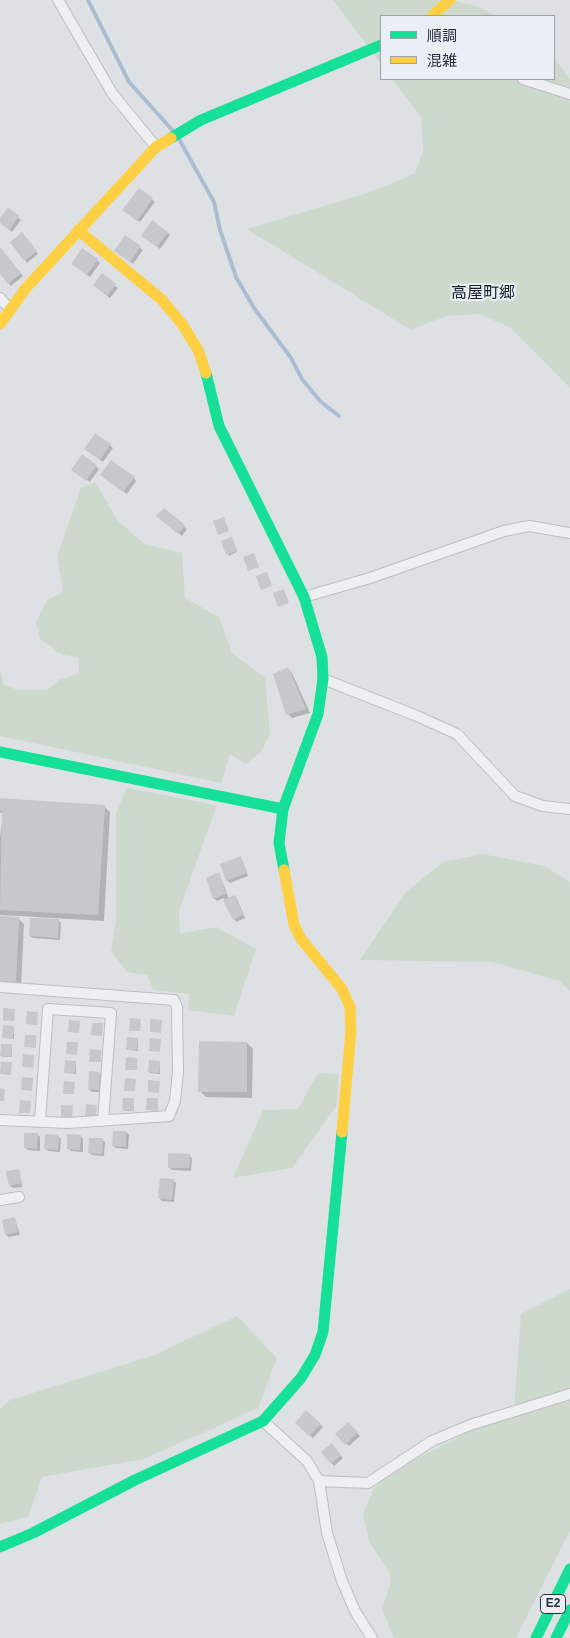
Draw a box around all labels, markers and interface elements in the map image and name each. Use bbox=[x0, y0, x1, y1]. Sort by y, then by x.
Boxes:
legend bbox=[380, 15, 555, 80]
text: 順調 bbox=[427, 27, 457, 44]
text: 混雑 bbox=[427, 52, 457, 69]
district label: 高屋町郷 bbox=[451, 284, 515, 304]
road number: E2 bbox=[540, 1595, 566, 1614]

